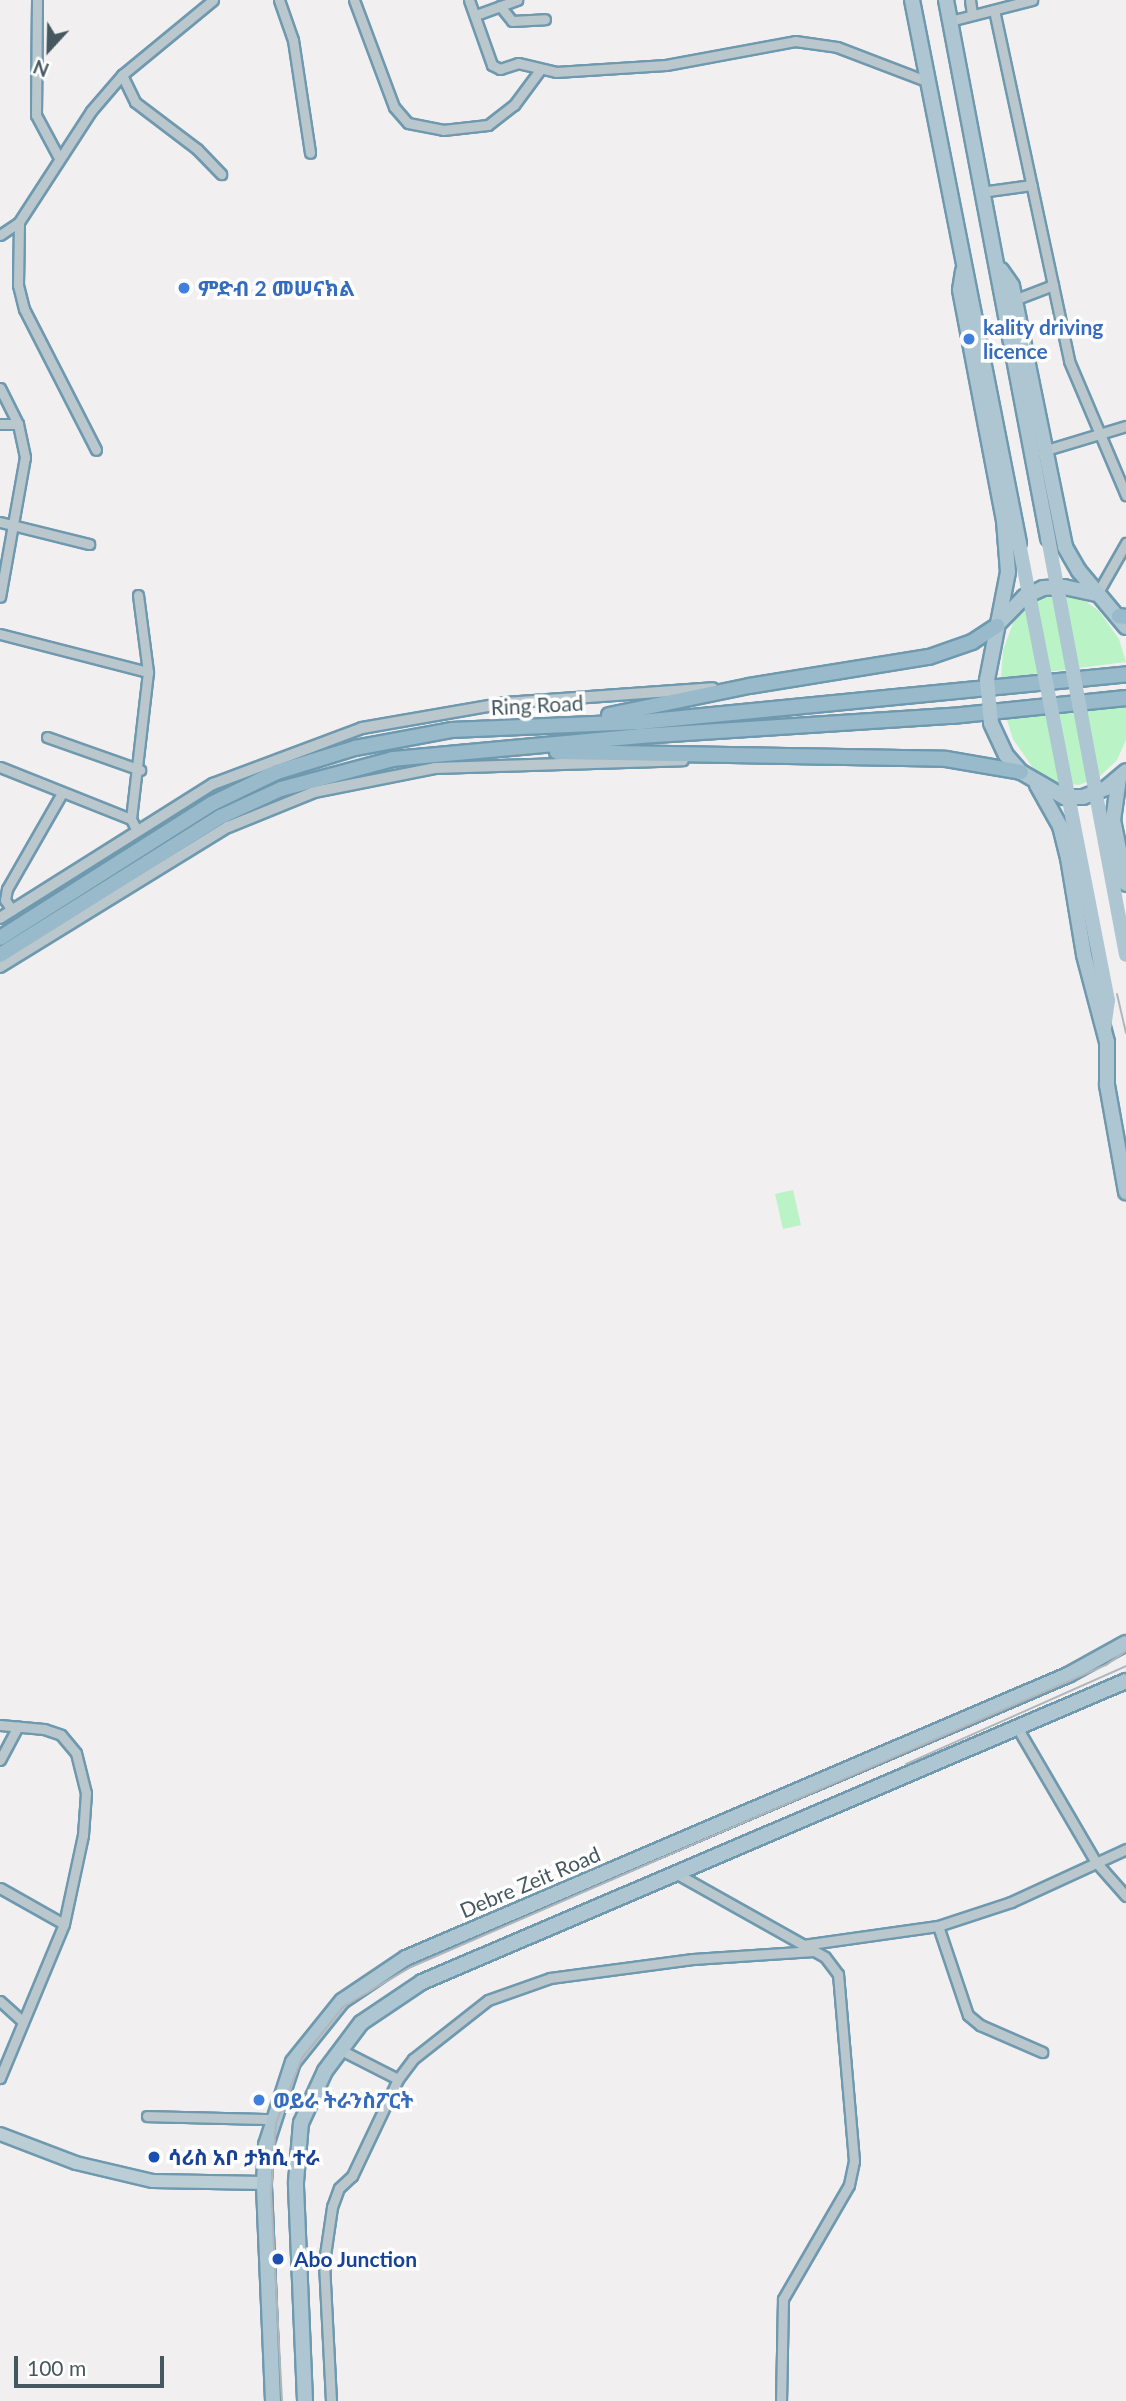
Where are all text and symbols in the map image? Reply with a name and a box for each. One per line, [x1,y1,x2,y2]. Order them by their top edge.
north arrow [14,14,84,84]
text: N [30,56,52,82]
place label: ምድብ 2 መሠናክል [198,275,354,301]
marker: ምድብ 2 መሠናክል [176,280,192,296]
place label: kality driving licence [983,314,1104,364]
marker: kality driving licence [961,331,977,347]
street label: Ring Road [490,690,584,720]
street label: Debre Zeit Road [456,1841,604,1923]
place label: ወይራ ትራንስፖርት [273,2087,413,2113]
marker: ወይራ ትራንስፖርት [251,2092,267,2108]
place label: ሳሪስ አቦ ታክሲ ተራ [168,2144,320,2170]
marker: ሳሪስ አቦ ታክሲ ተራ [146,2149,162,2165]
place label: Abo Junction [294,2246,418,2272]
marker: Abo Junction [268,2249,288,2269]
scale bar [18,2342,168,2386]
text: 100 m [27,2355,86,2380]

